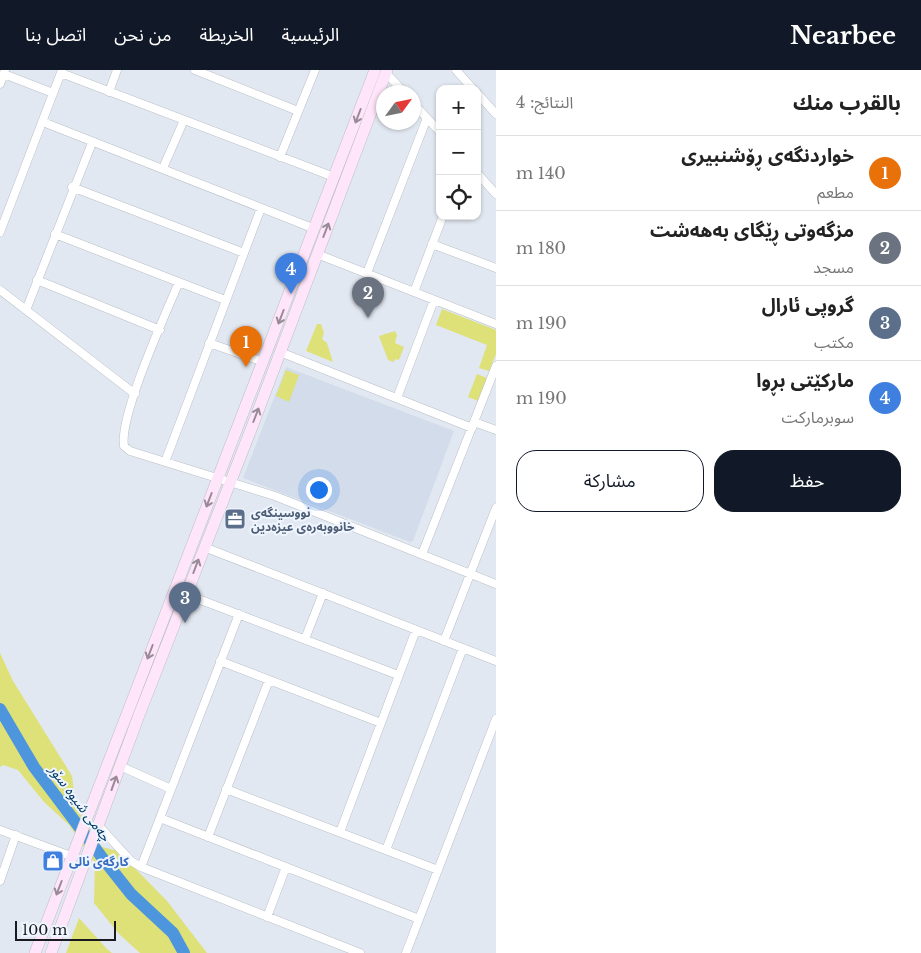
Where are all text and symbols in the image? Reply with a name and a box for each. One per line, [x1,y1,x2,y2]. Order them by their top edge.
text: Nearbee [790,21,896,50]
text: اتصل بنا [25,24,86,46]
text: من نحن [114,24,172,46]
text: الخريطة [200,24,253,46]
text: الرئيسية [281,24,339,46]
north arrow [376,85,421,130]
map controls [436,85,481,220]
button: + [436,85,481,130]
text: بالقرب منك [793,90,901,116]
text: النتائج: 4 [516,92,573,112]
one-way arrow [352,108,361,123]
button: − [436,130,481,175]
text: خواردنگەی ڕۆشنبیری [681,144,854,167]
text: 140 m [516,163,566,183]
text: 1 [882,163,889,183]
button: locate [436,175,481,220]
text: مطعم [817,182,854,202]
text: مزگەوتی ڕێگای بەھەشت [650,219,854,242]
one-way arrow [322,223,331,238]
text: 180 m [516,238,566,258]
text: 2 [880,238,890,258]
pin: 4 [275,253,307,294]
text: مسجد [813,257,854,277]
pin: 2 [352,277,384,318]
text: گروپی ئارال [762,294,854,317]
one-way arrow [276,308,285,324]
text: 190 m [516,313,567,333]
text: 3 [880,313,890,333]
pin: 1 [230,326,262,367]
text: مكتب [814,332,854,352]
text: مارکێتی بڕوا [756,369,854,392]
text: 190 m [516,388,567,408]
text: 4 [880,388,890,408]
one-way arrow [252,407,261,423]
text: سوبرماركت [782,407,854,427]
button: مشاركة [516,450,704,512]
button: حفظ [714,450,901,512]
your location [306,477,332,503]
one-way arrow [204,492,213,508]
place label: نووسینگەی خانووبەرەی عیزەدین [251,505,355,534]
office icon: نووسینگەی خانووبەرەی عیزەدین [223,507,247,531]
one-way arrow [192,559,201,574]
pin: 3 [169,582,201,623]
one-way arrow [145,644,155,659]
water label: چەمی شیوە سۆر [44,760,115,846]
one-way arrow [110,776,119,791]
shop icon: کارگەی نالی [41,849,65,873]
place label: کارگەی نالی [69,854,129,869]
one-way arrow [54,879,63,895]
scale bar [15,918,116,941]
text: 100 m [22,921,67,939]

